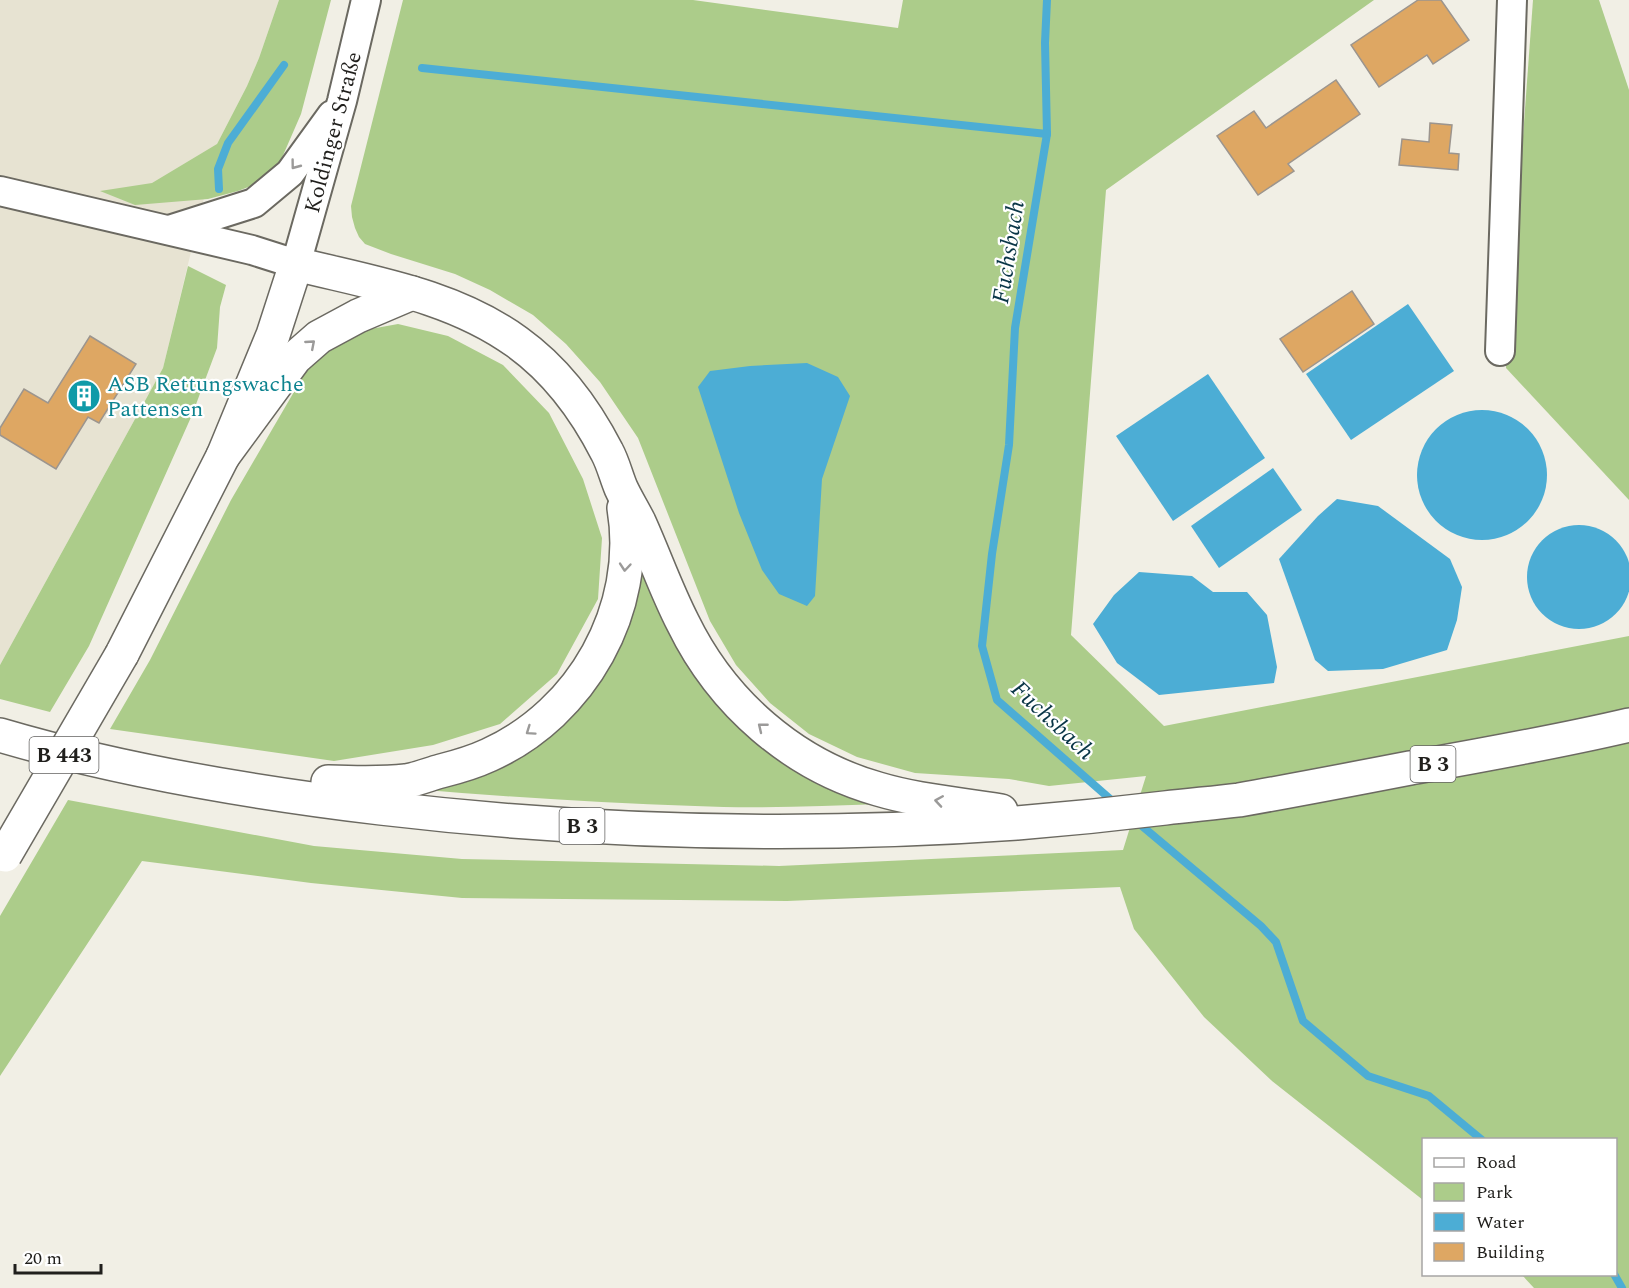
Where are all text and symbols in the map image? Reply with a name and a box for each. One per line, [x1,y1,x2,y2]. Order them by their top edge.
street label: Koldinger Straße [296,48,371,217]
one-way arrow [292,159,303,170]
water label: Fuchsbach [983,198,1035,306]
one-way arrow [304,340,315,351]
place label: ASB Rettungswache Pattensen [107,368,304,426]
building icon: ASB Rettungswache Pattensen [66,378,102,414]
one-way arrow [619,563,632,572]
water label: Fuchsbach [1002,672,1102,769]
one-way arrow [758,723,769,734]
one-way arrow [526,724,537,735]
road number: B 443 [29,737,98,773]
road number: B 3 [1410,746,1456,782]
one-way arrow [935,796,944,808]
road number: B 3 [560,808,604,844]
legend [1422,1138,1617,1276]
text: Road [1476,1149,1517,1176]
text: Park [1476,1179,1513,1206]
text: Water [1476,1209,1524,1236]
scale bar [15,1237,100,1275]
text: Building [1476,1239,1545,1266]
text: 20 m [24,1245,62,1272]

